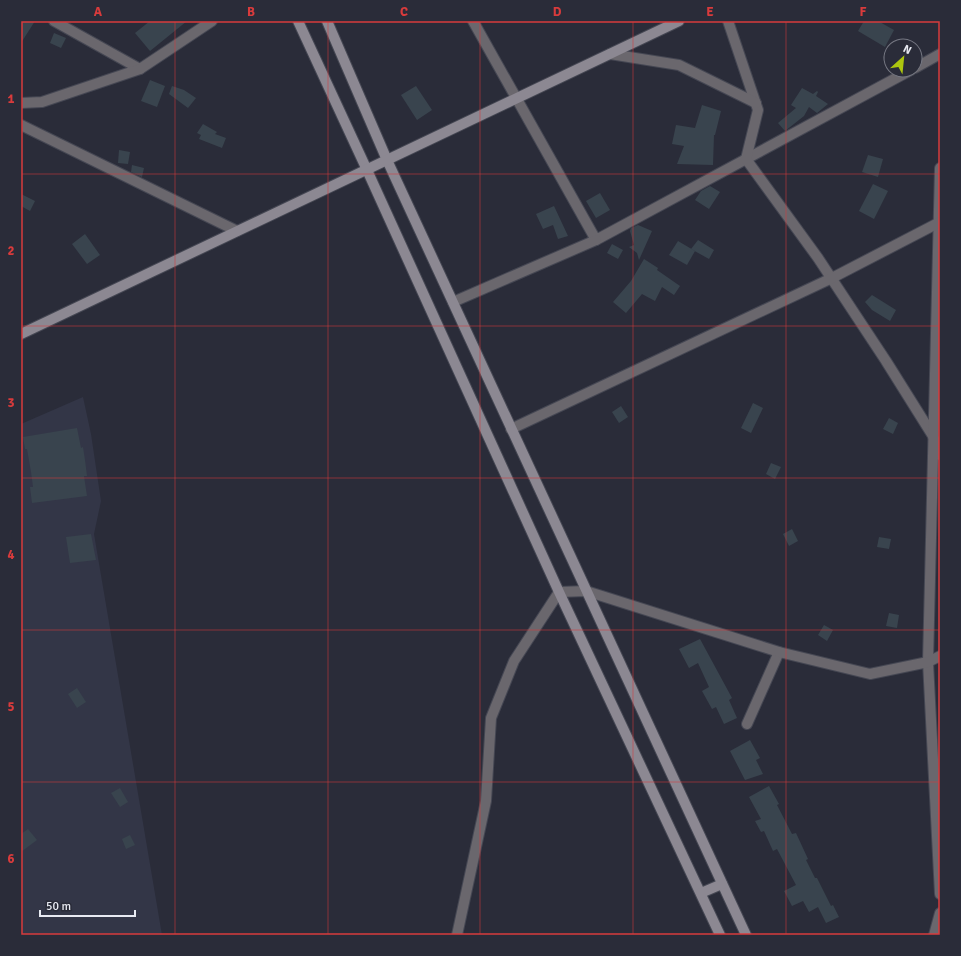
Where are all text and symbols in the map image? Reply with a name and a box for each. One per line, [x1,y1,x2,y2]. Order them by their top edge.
text: A [94,4,103,20]
text: B [247,4,255,20]
text: C [400,4,408,20]
text: D [553,4,562,20]
text: E [706,4,714,20]
text: F [860,4,867,20]
north arrow [883,38,923,78]
text: N [901,42,914,57]
text: 1 [7,91,15,107]
text: 2 [7,243,15,259]
text: 3 [7,395,15,411]
text: 4 [7,547,15,563]
text: 5 [7,699,15,715]
text: 6 [7,851,15,867]
scale bar [40,892,135,918]
text: 50 m [46,899,71,914]

